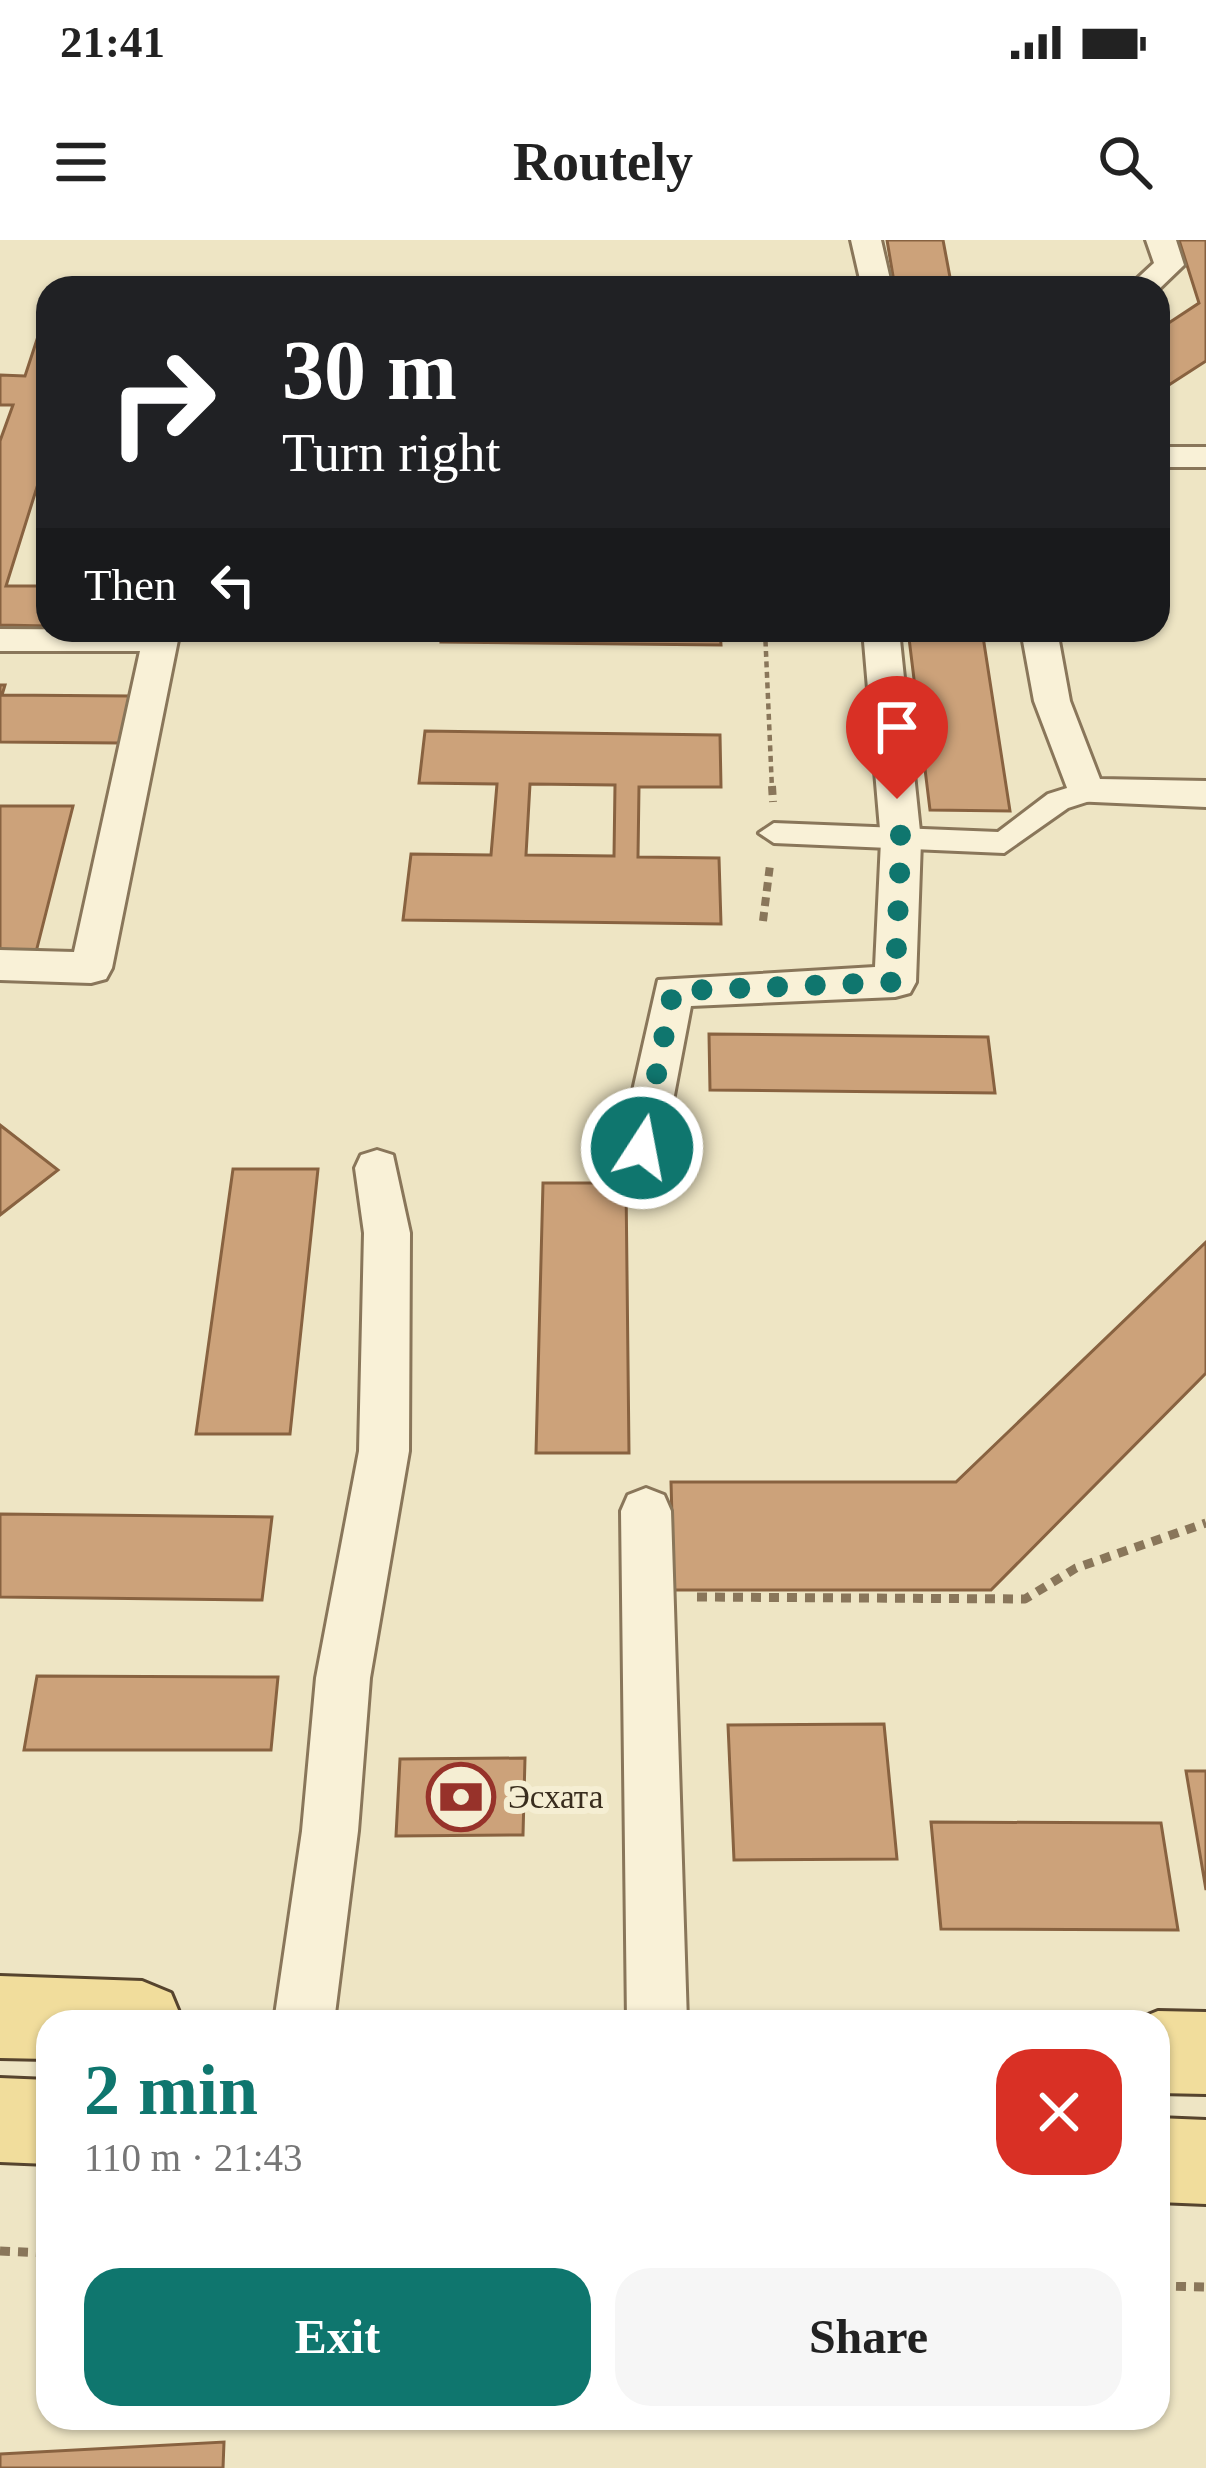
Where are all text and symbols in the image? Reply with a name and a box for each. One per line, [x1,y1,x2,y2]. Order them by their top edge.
text: 21:41 [60,17,165,67]
icon: menu [48,129,114,195]
icon: search [1092,129,1158,195]
text: Routely [513,132,693,192]
icon: right [84,324,240,480]
text: 30 m [282,324,457,417]
text: Turn right [282,423,501,483]
icon: left [200,552,266,618]
text: Then [84,560,176,610]
pin [846,676,948,799]
icon: arrive [864,694,930,760]
position arrow [579,1085,705,1211]
bank icon: Эсхата [426,1762,496,1832]
place label: Эсхата [508,1779,604,1815]
button: close [996,2049,1122,2175]
text: 2 min [84,2050,258,2130]
text: 110 m · 21:43 [84,2136,302,2179]
button: Exit [84,2268,591,2406]
button: Share [615,2268,1122,2406]

